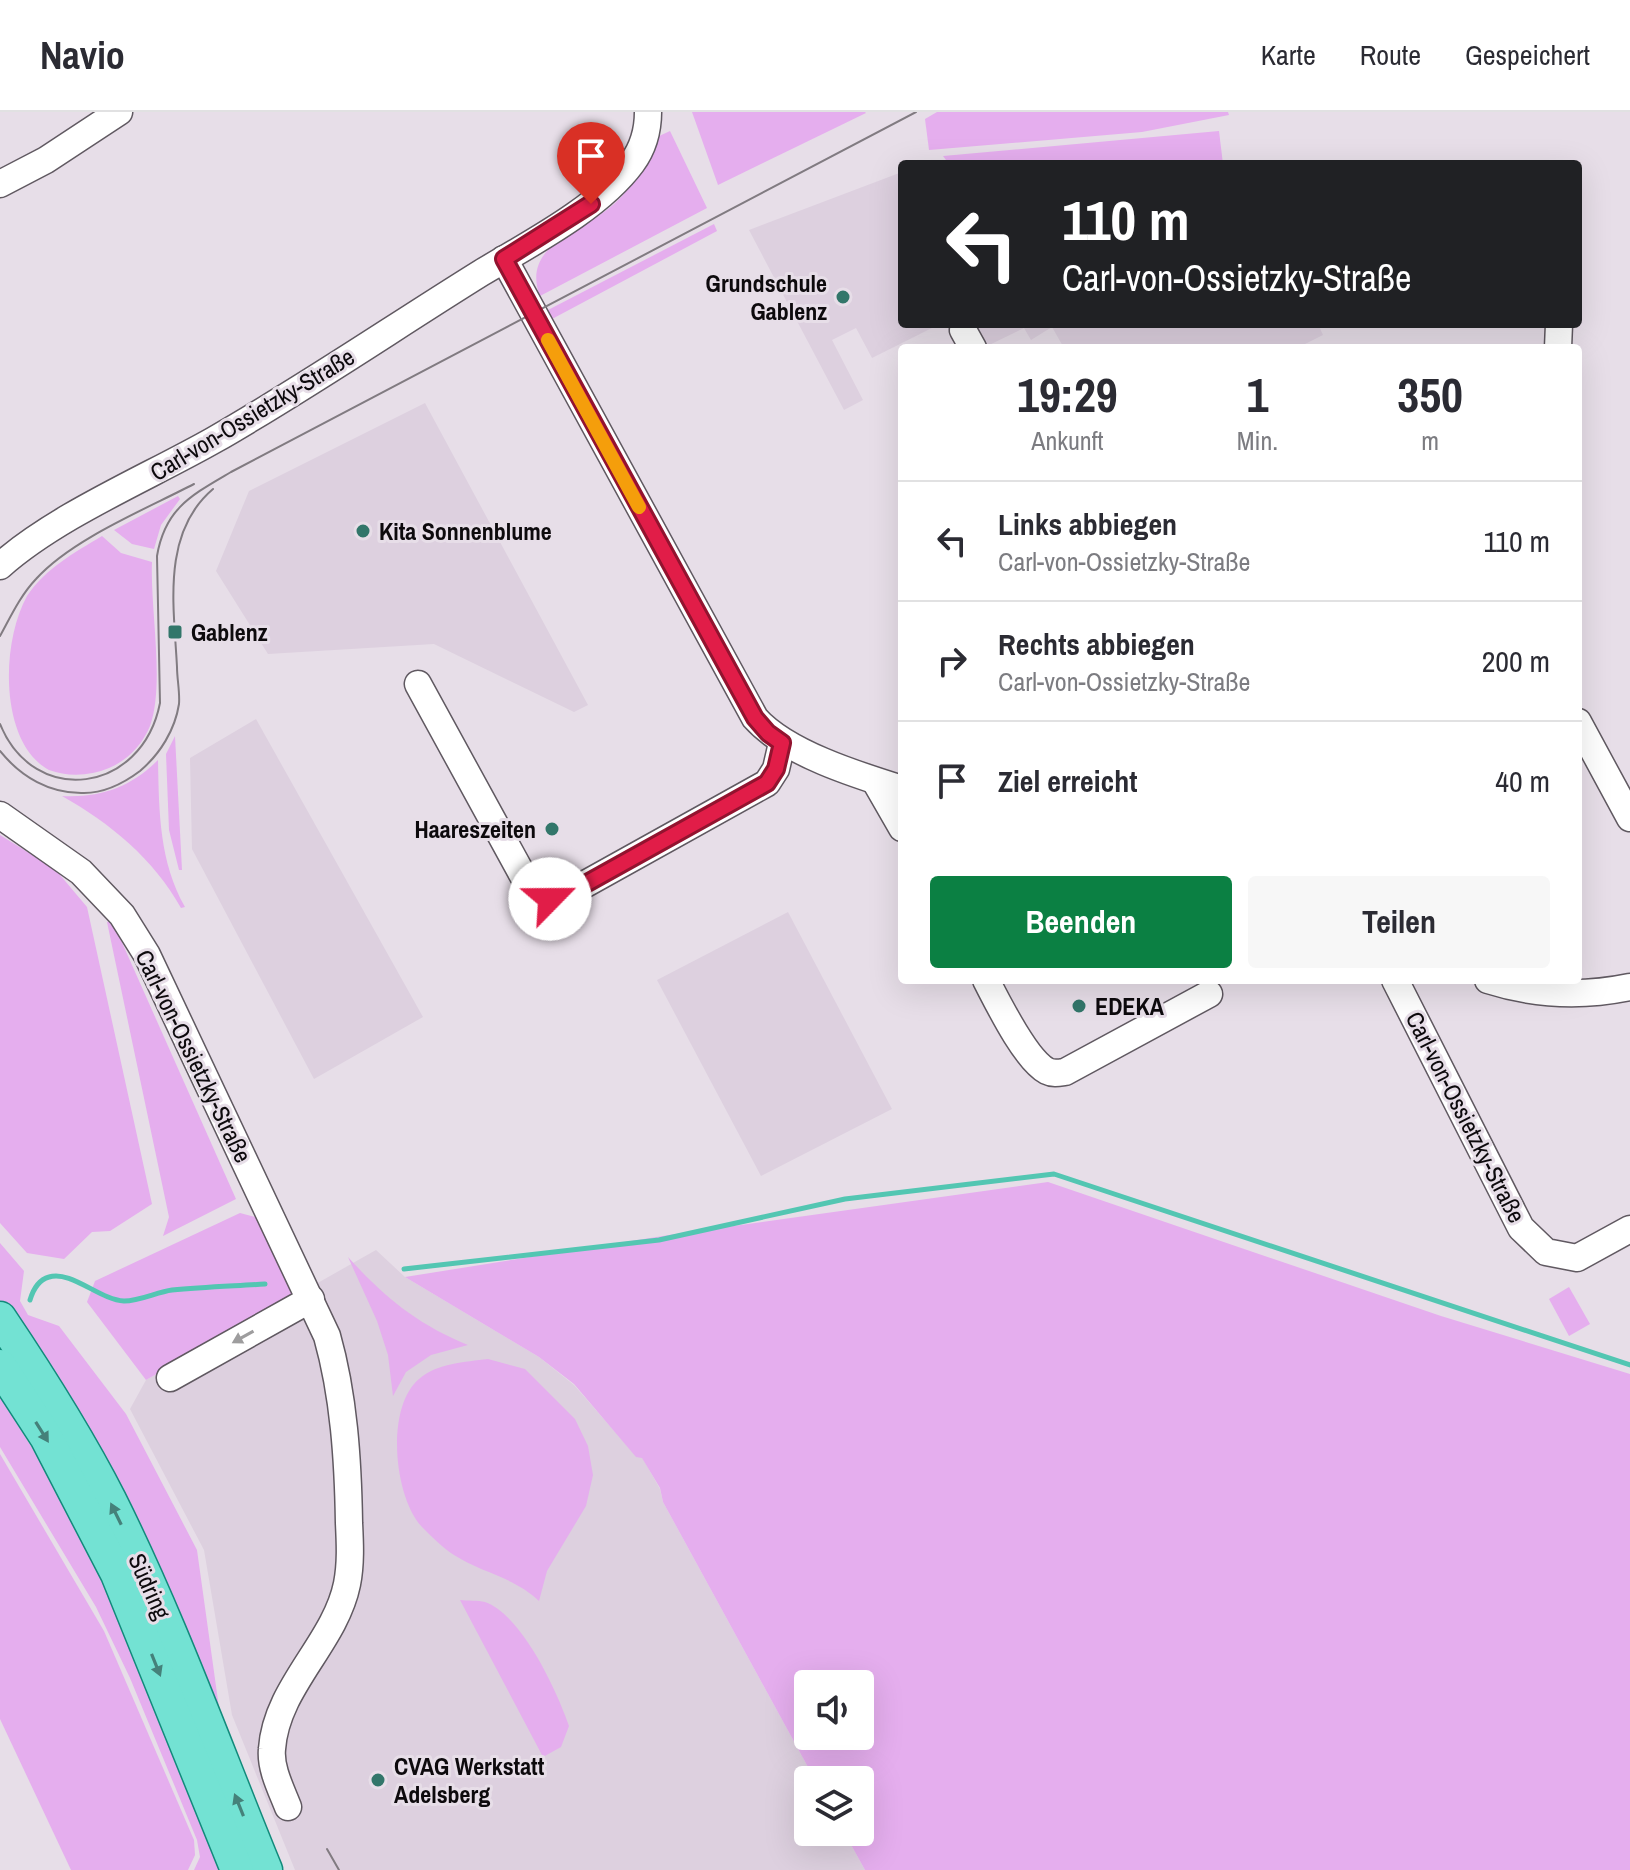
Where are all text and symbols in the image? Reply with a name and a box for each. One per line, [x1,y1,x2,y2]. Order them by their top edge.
text: Navio [40,30,125,81]
text: Karte [1261,36,1316,74]
text: Route [1360,36,1421,74]
text: Gespeichert [1465,36,1590,74]
pin [557,122,625,204]
icon: arrive [569,134,613,178]
text: 110 m [1062,182,1190,257]
icon: left [930,192,1034,296]
text: Carl-von-Ossietzky-Straße [1062,254,1411,302]
place label: Grundschule Gablenz [706,267,827,327]
marker: Grundschule Gablenz [834,288,852,306]
street label: Carl-von-Ossietzky-Straße [144,340,360,488]
text: 19:29 [1017,362,1118,427]
text: 1 [1247,362,1268,427]
text: 350 [1397,362,1463,427]
text: Ankunft [1031,423,1104,458]
text: Min. [1237,423,1278,458]
text: m [1421,423,1439,458]
text: Links abbiegen [998,504,1177,544]
place label: Kita Sonnenblume [379,515,552,547]
icon: left [930,519,974,563]
text: 110 m [1483,521,1550,561]
marker: Kita Sonnenblume [354,522,372,540]
text: Carl-von-Ossietzky-Straße [998,544,1250,579]
place label: Gablenz [191,616,268,648]
marker: Gablenz [166,623,184,641]
text: Rechts abbiegen [998,624,1195,664]
icon: right [930,639,974,683]
text: 200 m [1482,641,1550,681]
text: Carl-von-Ossietzky-Straße [998,664,1250,699]
icon: arrive [930,759,974,803]
text: Ziel erreicht [998,761,1137,801]
text: 40 m [1495,761,1550,801]
place label: Haareszeiten [415,813,536,845]
marker: Haareszeiten [543,820,561,838]
position arrow [508,857,592,941]
button: Beenden [930,876,1232,968]
button: Teilen [1248,876,1550,968]
street label: Carl-von-Ossietzky-Straße [129,944,259,1168]
place label: EDEKA [1095,990,1165,1022]
marker: EDEKA [1070,997,1088,1015]
street label: Carl-von-Ossietzky-Straße [1399,1006,1533,1228]
one-way arrow [232,1330,254,1344]
one-way arrow [35,1421,49,1443]
one-way arrow [109,1502,123,1525]
street label: Südring [121,1548,179,1624]
one-way arrow [150,1653,163,1677]
map controls [794,1670,874,1846]
button: sound [794,1670,874,1750]
place label: CVAG Werkstatt Adelsberg [394,1750,545,1810]
button: layers [794,1766,874,1846]
marker: CVAG Werkstatt Adelsberg [369,1771,387,1789]
one-way arrow [232,1793,245,1817]

